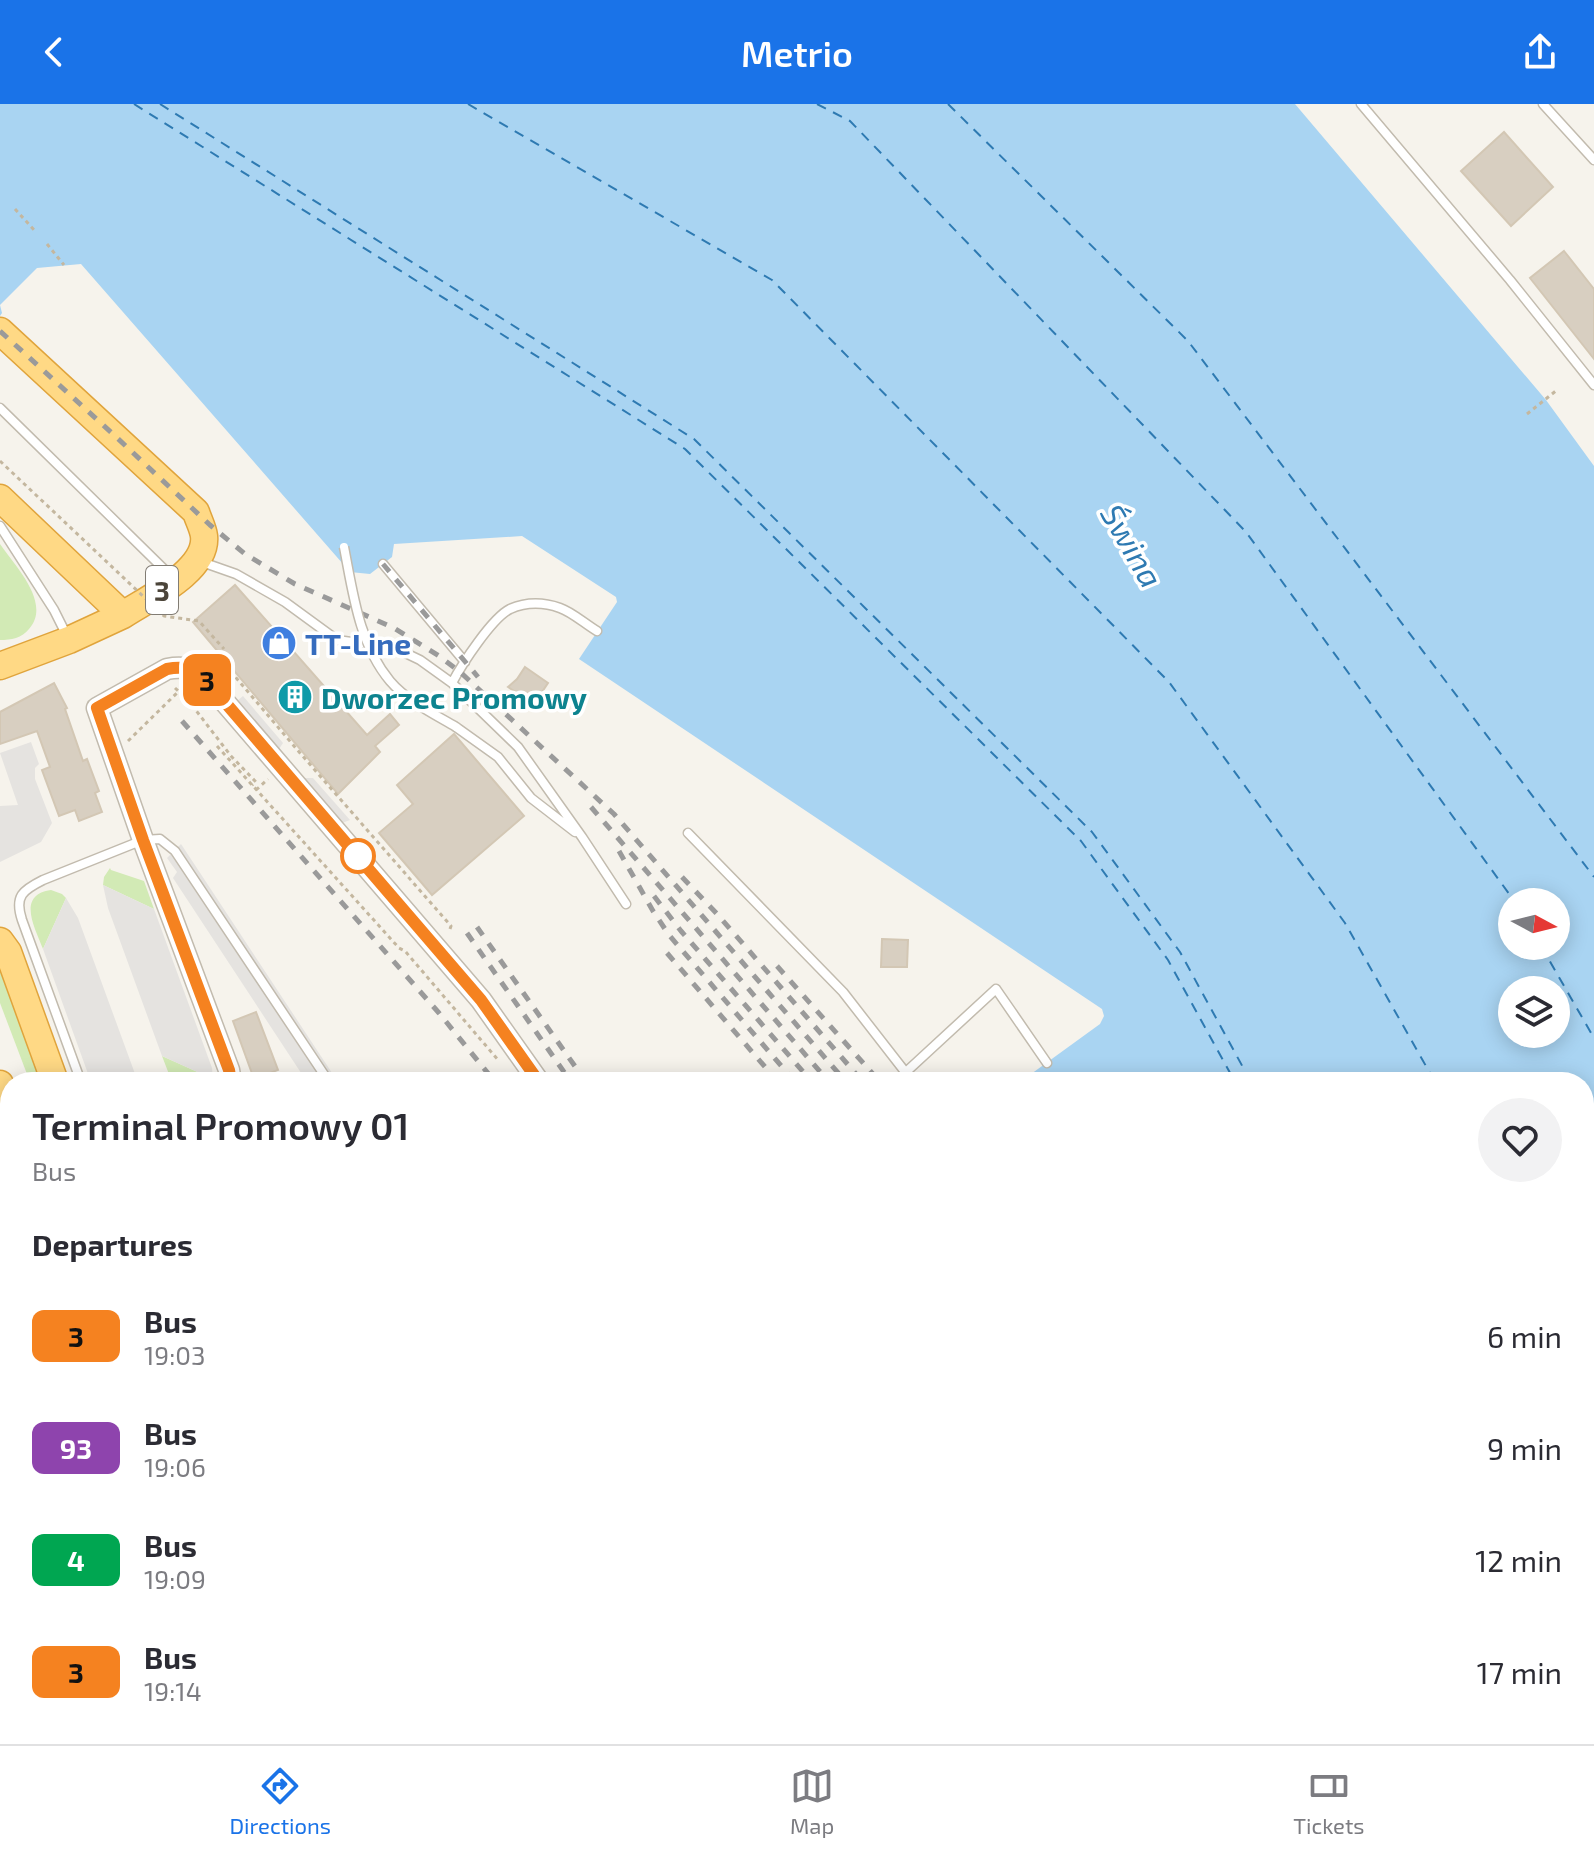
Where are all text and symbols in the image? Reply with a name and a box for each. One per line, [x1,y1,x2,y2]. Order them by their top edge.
icon: back [32,30,76,74]
icon: share [1518,30,1562,74]
text: Metrio [741,31,853,74]
water label: Świna [1094,497,1172,593]
road number: 3 [146,566,178,614]
shop icon: TT-Line [260,624,298,662]
place label: TT-Line [305,625,411,661]
line badge: 3 [181,654,233,706]
text: 3 [199,663,215,697]
building icon: Dworzec Promowy [276,678,314,716]
place label: Dworzec Promowy [321,679,587,716]
unlabelled marker [341,839,375,873]
north arrow [1498,888,1570,960]
map controls [1498,888,1570,1048]
button: layers [1498,976,1570,1048]
button: heart [1478,1098,1562,1182]
text: Terminal Promowy 01 [32,1102,409,1148]
text: Bus [32,1155,76,1186]
text: Departures [32,1226,193,1262]
text: Bus [144,1303,197,1339]
text: 6 min [1487,1318,1562,1354]
text: 3 [68,1319,84,1353]
text: 19:03 [144,1339,206,1370]
text: Bus [144,1415,197,1451]
text: 9 min [1487,1430,1562,1466]
text: 93 [60,1431,92,1465]
text: 19:06 [144,1451,206,1482]
text: Bus [144,1527,197,1563]
text: 12 min [1475,1542,1562,1578]
text: 4 [67,1543,85,1577]
text: 19:09 [144,1563,206,1594]
text: Bus [144,1639,197,1675]
text: 17 min [1477,1654,1562,1690]
text: 3 [68,1655,84,1689]
text: 19:14 [144,1675,202,1706]
tab: Directions [230,1764,331,1838]
tab: Map [790,1764,834,1838]
tab: Tickets [1293,1764,1364,1838]

